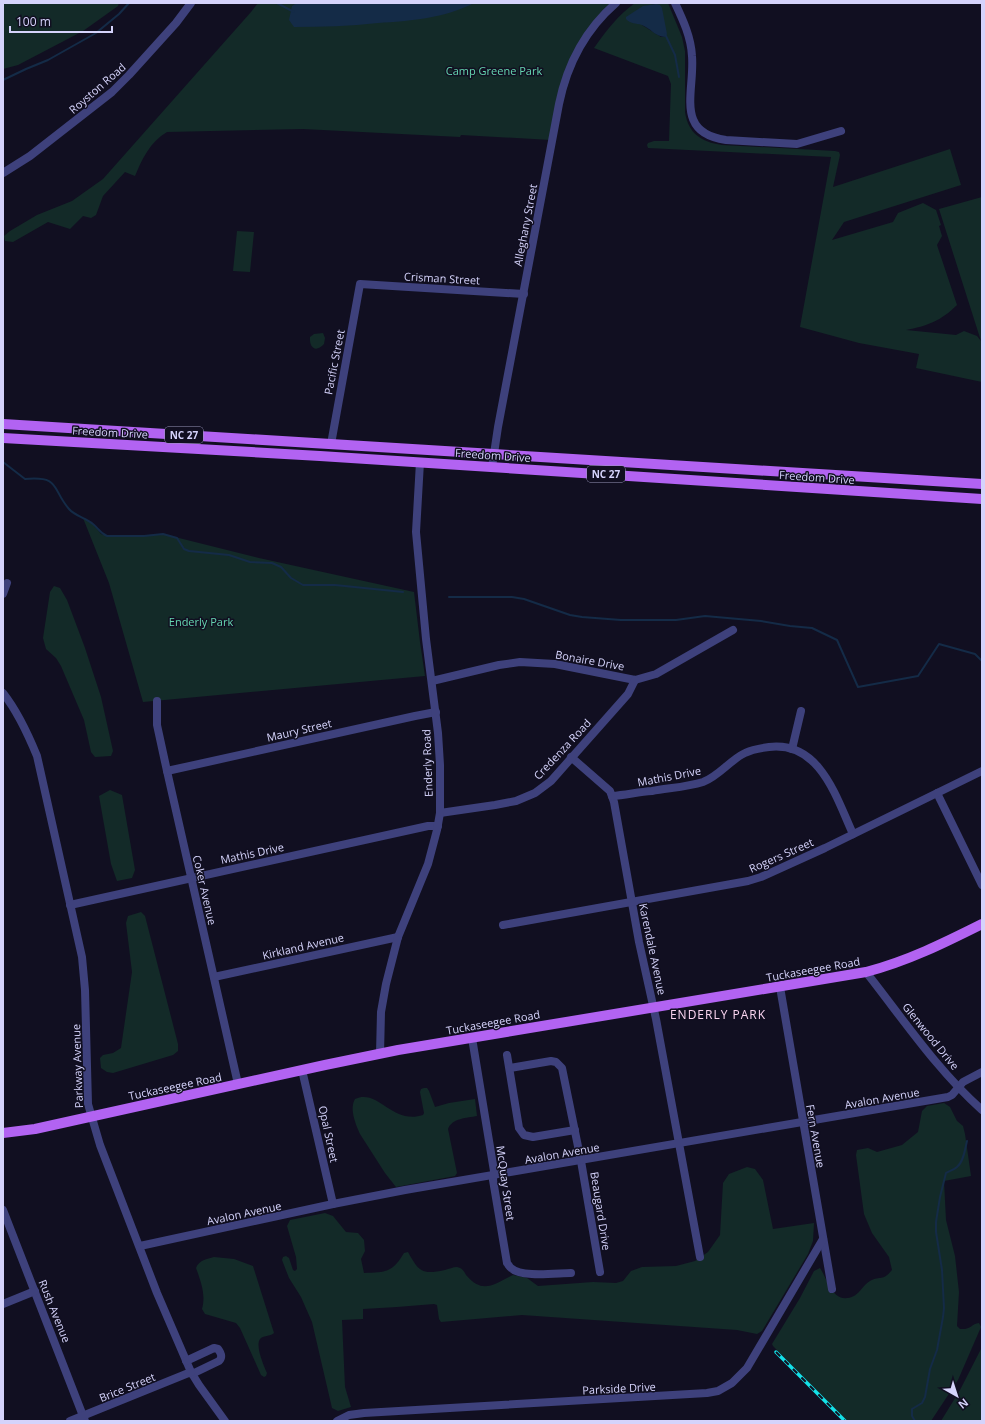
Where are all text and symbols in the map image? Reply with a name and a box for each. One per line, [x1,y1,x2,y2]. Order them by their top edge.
scale bar [10,8,112,34]
text: 100 m [16,13,51,30]
street label: Royston Road [65,59,129,117]
park label: Camp Greene Park [446,63,542,78]
street label: Alleghany Street [510,183,540,267]
street label: Crisman Street [404,269,480,287]
street label: Pacific Street [320,328,348,396]
street label: Freedom Drive [72,423,148,441]
road number: NC 27 [165,427,203,443]
street label: Freedom Drive [455,445,531,465]
road number: NC 27 [587,466,625,482]
street label: Freedom Drive [779,467,855,487]
park label: Enderly Park [169,614,233,629]
street label: Bonaire Drive [554,647,626,673]
street label: Maury Street [265,715,333,745]
street label: Credenza Road [530,715,594,783]
street label: Enderly Road [418,729,436,797]
street label: Mathis Drive [636,762,702,790]
street label: Rogers Street [746,834,816,876]
street label: Mathis Drive [219,839,285,867]
street label: Coker Avenue [190,854,220,926]
street label: Karendale Avenue [636,902,670,996]
street label: Kirkland Avenue [261,929,345,963]
street label: Tuckaseegee Road [765,953,861,985]
street label: Glenwood Drive [899,999,963,1073]
street label: Tuckaseegee Road [445,1006,541,1038]
district label: ENDERLY PARK [670,1006,766,1023]
street label: Parkway Avenue [68,1024,86,1108]
street label: Tuckaseegee Road [127,1069,223,1103]
street label: Avalon Avenue [843,1084,921,1112]
street label: Fern Avenue [803,1103,829,1169]
street label: Opal Street [316,1104,342,1164]
street label: Avalon Avenue [523,1139,601,1167]
street label: McQuay Street [493,1144,519,1222]
street label: Beaugard Drive [587,1171,615,1251]
street label: Avalon Avenue [205,1198,283,1228]
street label: Rush Avenue [36,1277,74,1345]
street label: Brice Street [97,1369,157,1405]
north arrow [937,1376,977,1416]
street label: Parkside Drive [582,1379,656,1397]
text: N [955,1396,972,1413]

